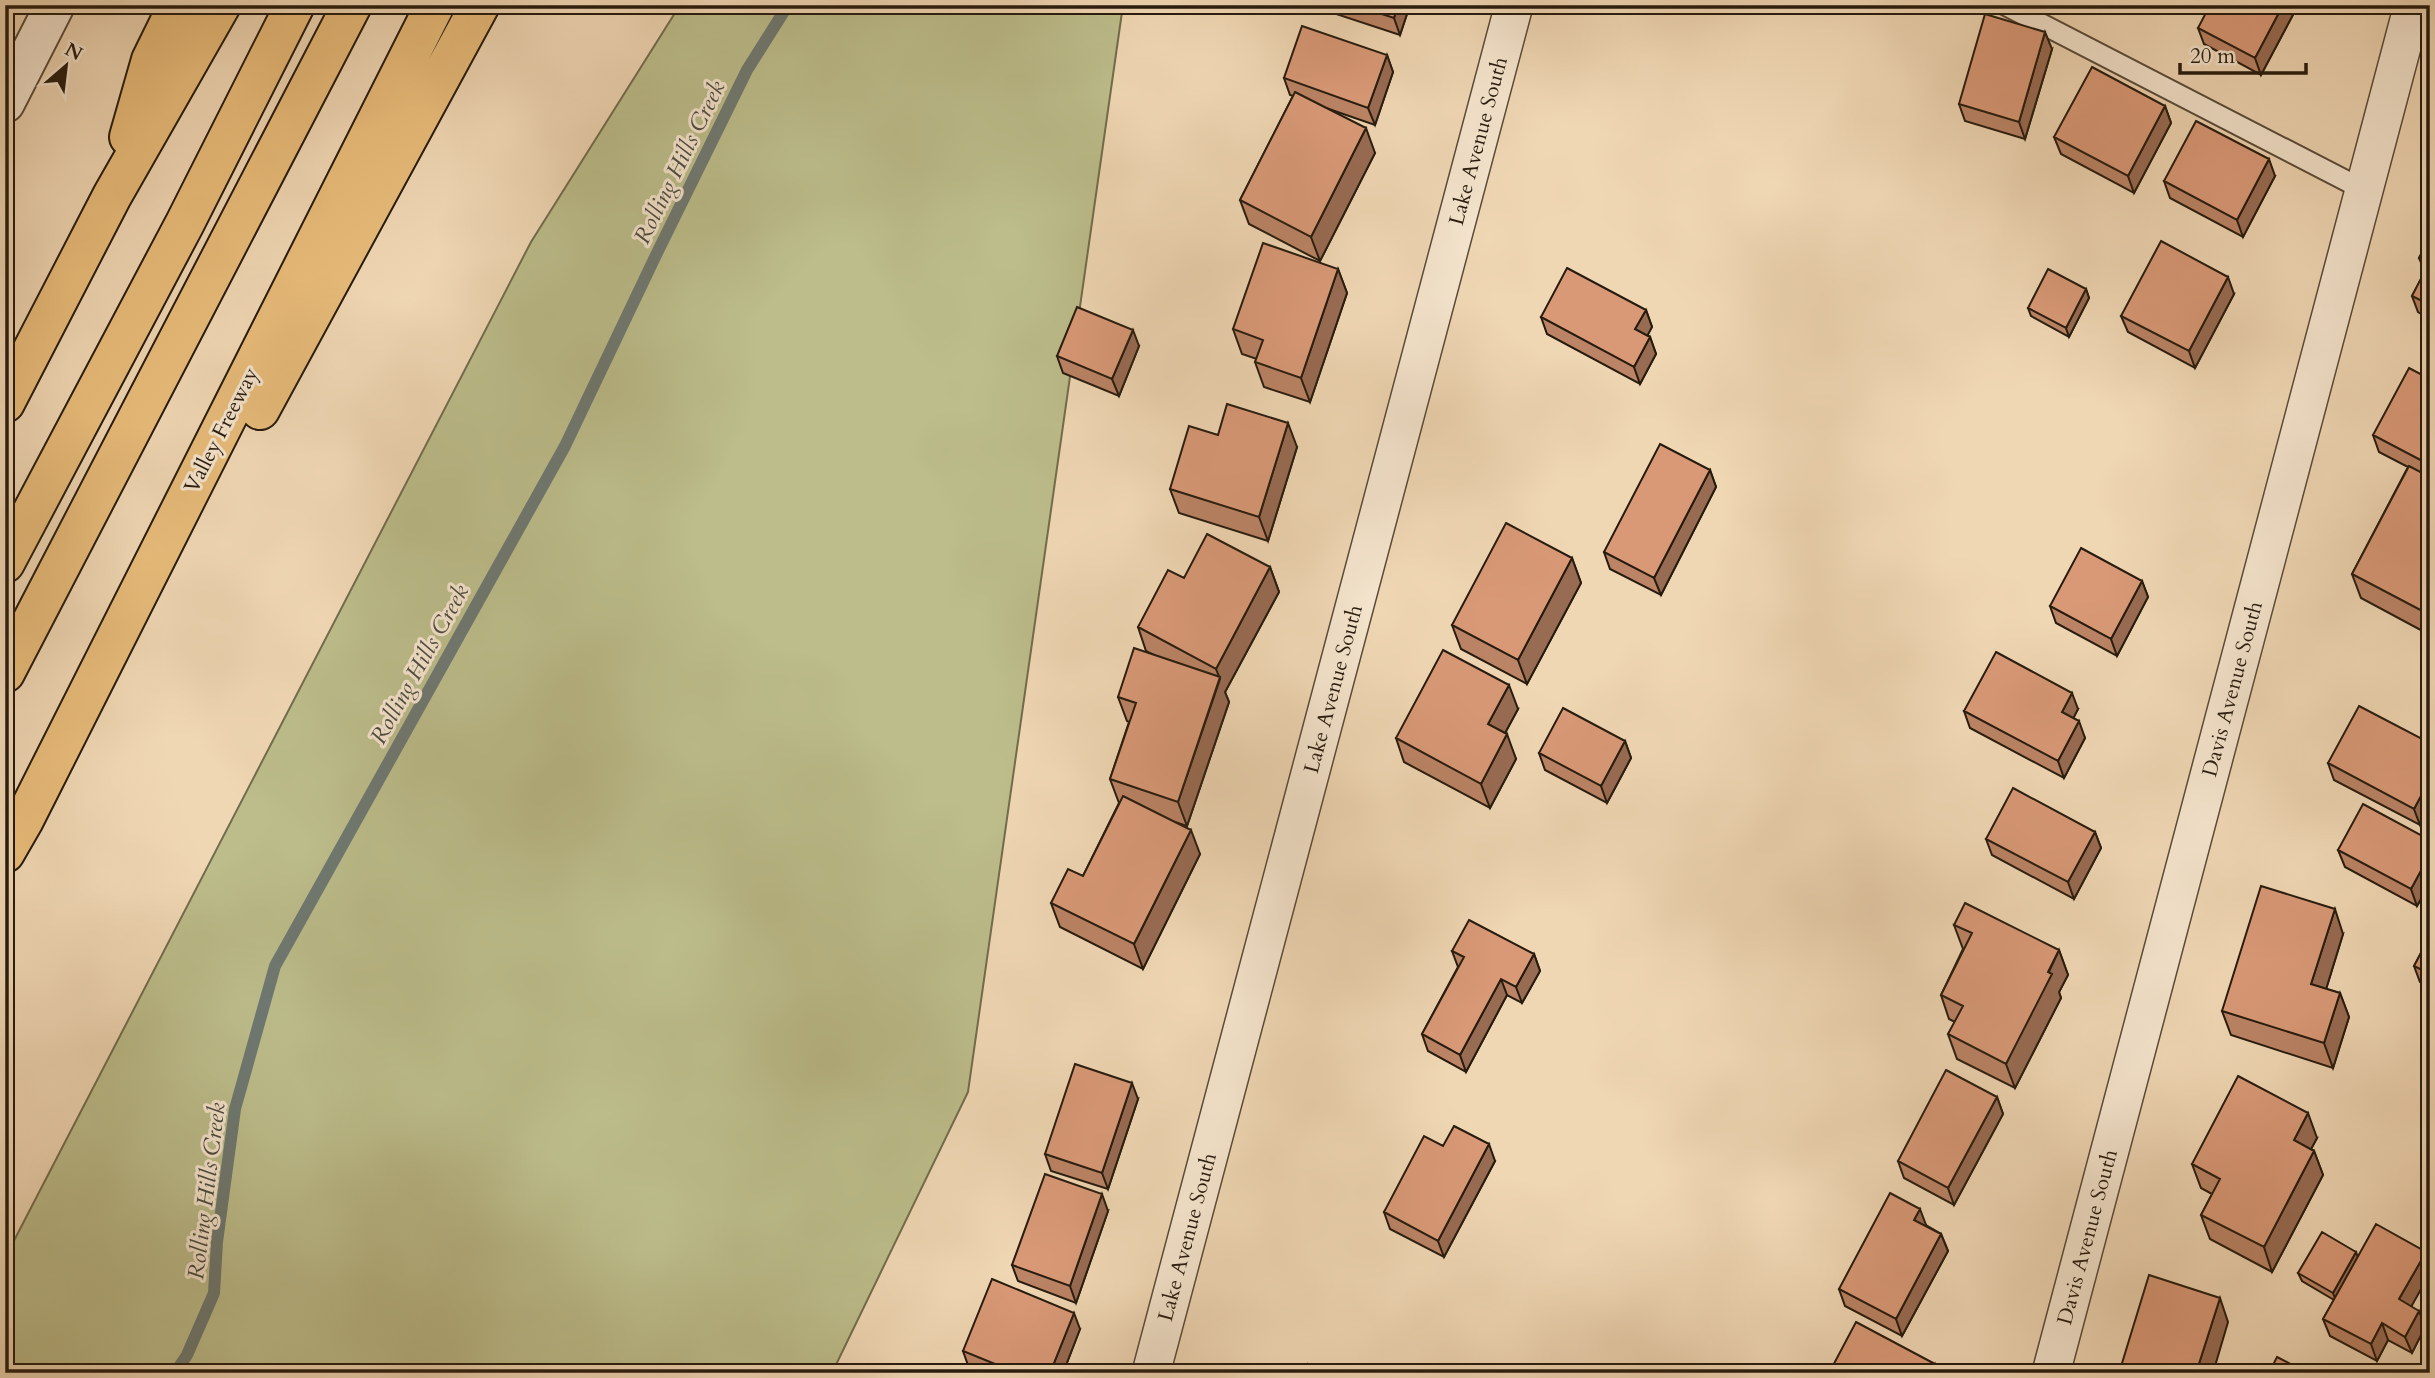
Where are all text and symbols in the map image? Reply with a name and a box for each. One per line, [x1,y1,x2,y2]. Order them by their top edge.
north arrow [32,32,102,102]
scale bar [2180,32,2306,76]
text: N [60,37,87,67]
text: 20 m [2190,42,2235,71]
street label: Lake Avenue South [1442,53,1515,229]
water label: Rolling Hills Creek [627,75,733,249]
street label: Valley Freeway [177,363,266,498]
water label: Rolling Hills Creek [363,578,476,750]
street label: Davis Avenue South [2195,598,2270,780]
street label: Lake Avenue South [1297,601,1370,777]
water label: Rolling Hills Creek [180,1100,233,1281]
street label: Davis Avenue South [2050,1146,2125,1328]
street label: Lake Avenue South [1151,1149,1224,1325]

